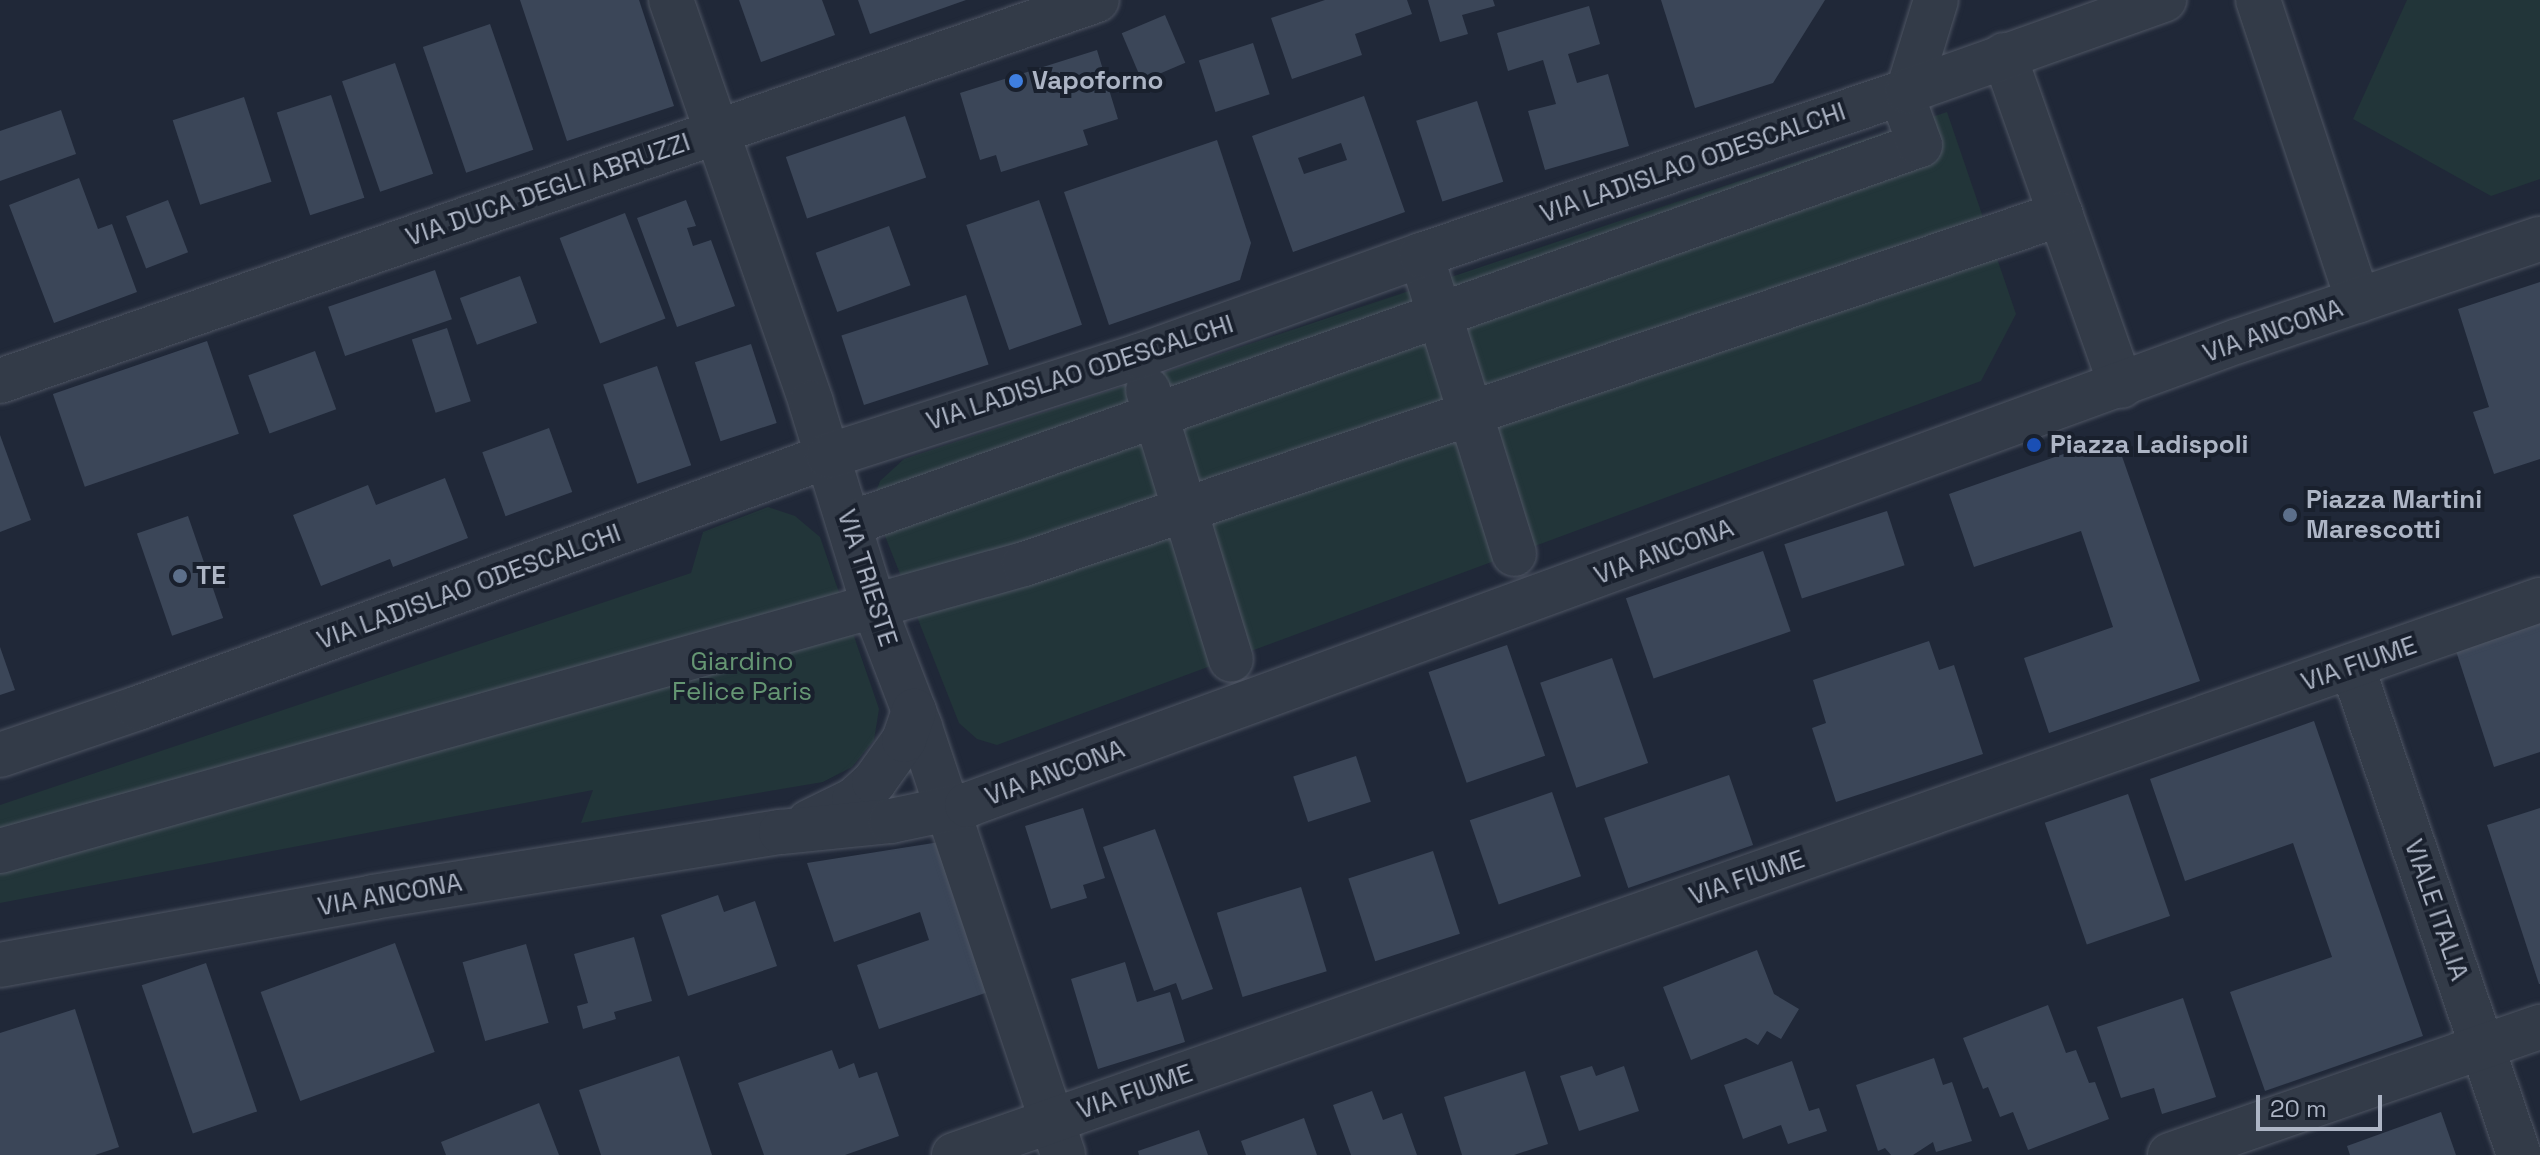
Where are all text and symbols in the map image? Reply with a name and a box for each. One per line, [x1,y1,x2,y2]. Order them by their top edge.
place label: Vapoforno [1032,65,1163,97]
marker: Vapoforno [1007,72,1025,90]
street label: VIA LADISLAO ODESCALCHI [1536,96,1850,230]
street label: VIA DUCA DEGLI ABRUZZI [401,126,695,254]
street label: VIA ANCONA [2198,292,2348,370]
street label: VIA LADISLAO ODESCALCHI [922,309,1238,437]
place label: Piazza Ladispoli [2050,429,2249,461]
marker: Piazza Ladispoli [2025,436,2043,454]
place label: Piazza Martini Marescotti [2306,484,2482,546]
street label: VIA TRIESTE [830,505,904,651]
marker: Piazza Martini Marescotti [2281,506,2299,524]
street label: VIA ANCONA [1590,512,1738,592]
street label: VIA LADISLAO ODESCALCHI [313,517,625,657]
place label: TE [196,560,226,592]
marker: TE [171,567,189,585]
street label: VIA FIUME [2297,630,2421,698]
park label: Giardino Felice Paris [672,646,812,708]
street label: VIA ANCONA [981,733,1129,813]
street label: VIALE ITALIA [2397,835,2475,985]
street label: VIA FIUME [1685,844,1809,912]
street label: VIA ANCONA [315,867,465,923]
street label: VIA FIUME [1073,1058,1197,1126]
scale bar [2260,1079,2386,1129]
text: 20 m [2270,1093,2327,1124]

